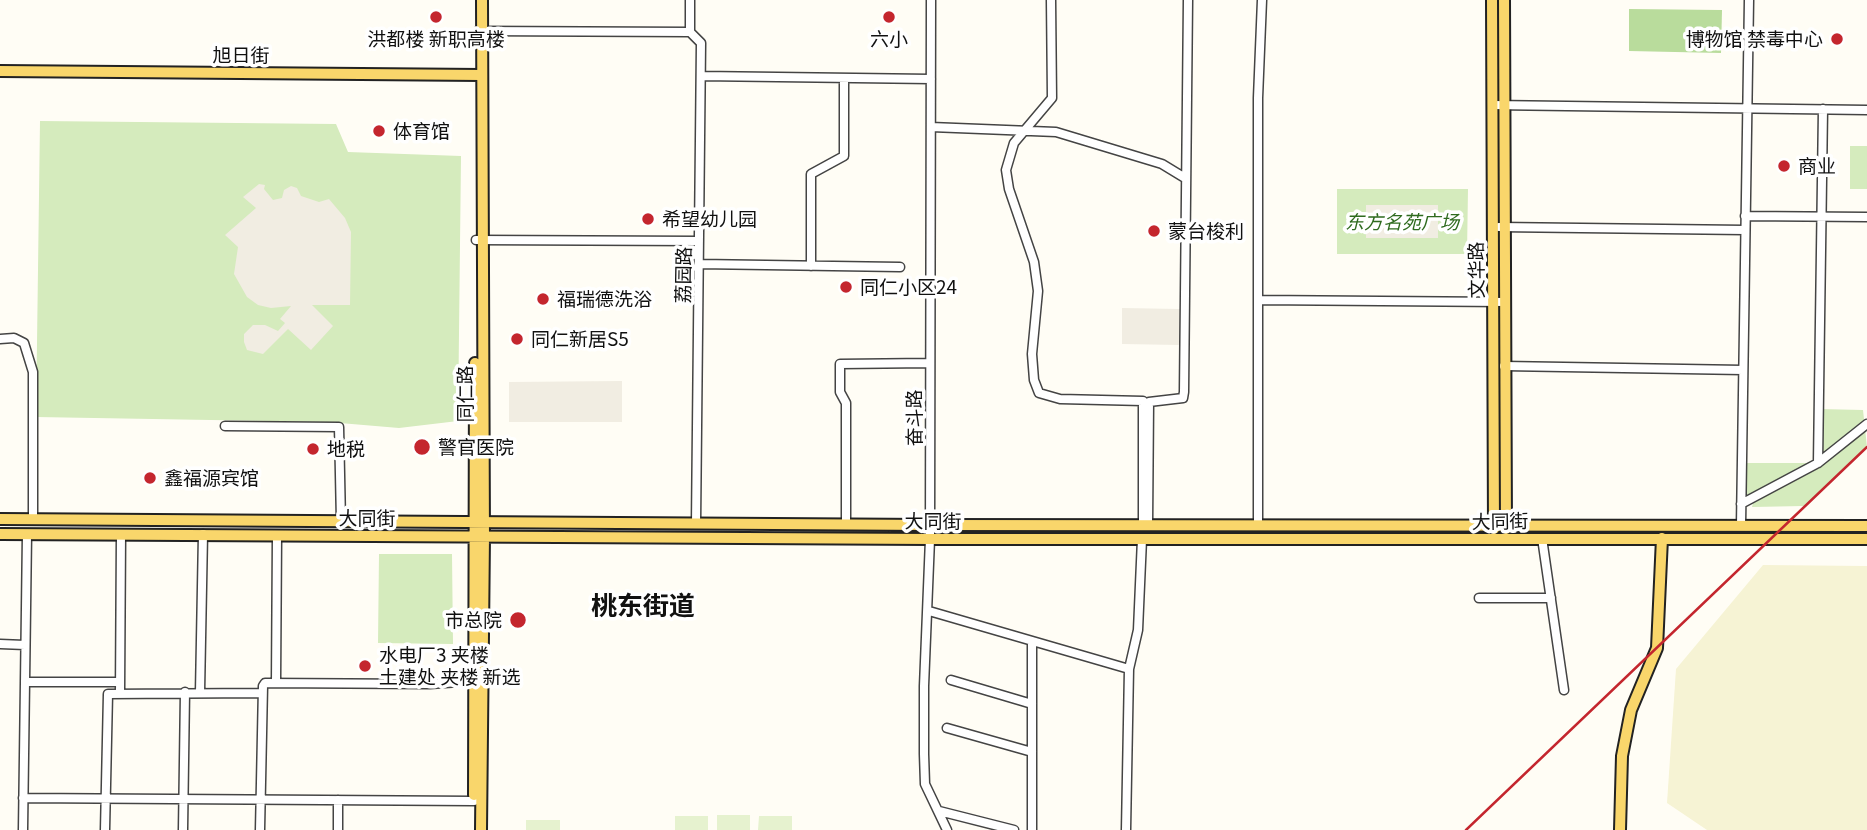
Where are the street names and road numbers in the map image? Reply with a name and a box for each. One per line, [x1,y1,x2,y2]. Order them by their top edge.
street label: 旭日街 [213,44,269,66]
street label: 文华路 [1464,241,1488,299]
street label: 荔园路 [671,246,695,304]
street label: 同仁路 [454,366,476,422]
street label: 奋斗路 [903,390,925,446]
street label: 大同街 [339,507,395,529]
street label: 大同街 [1471,509,1529,533]
street label: 大同街 [905,510,961,532]

